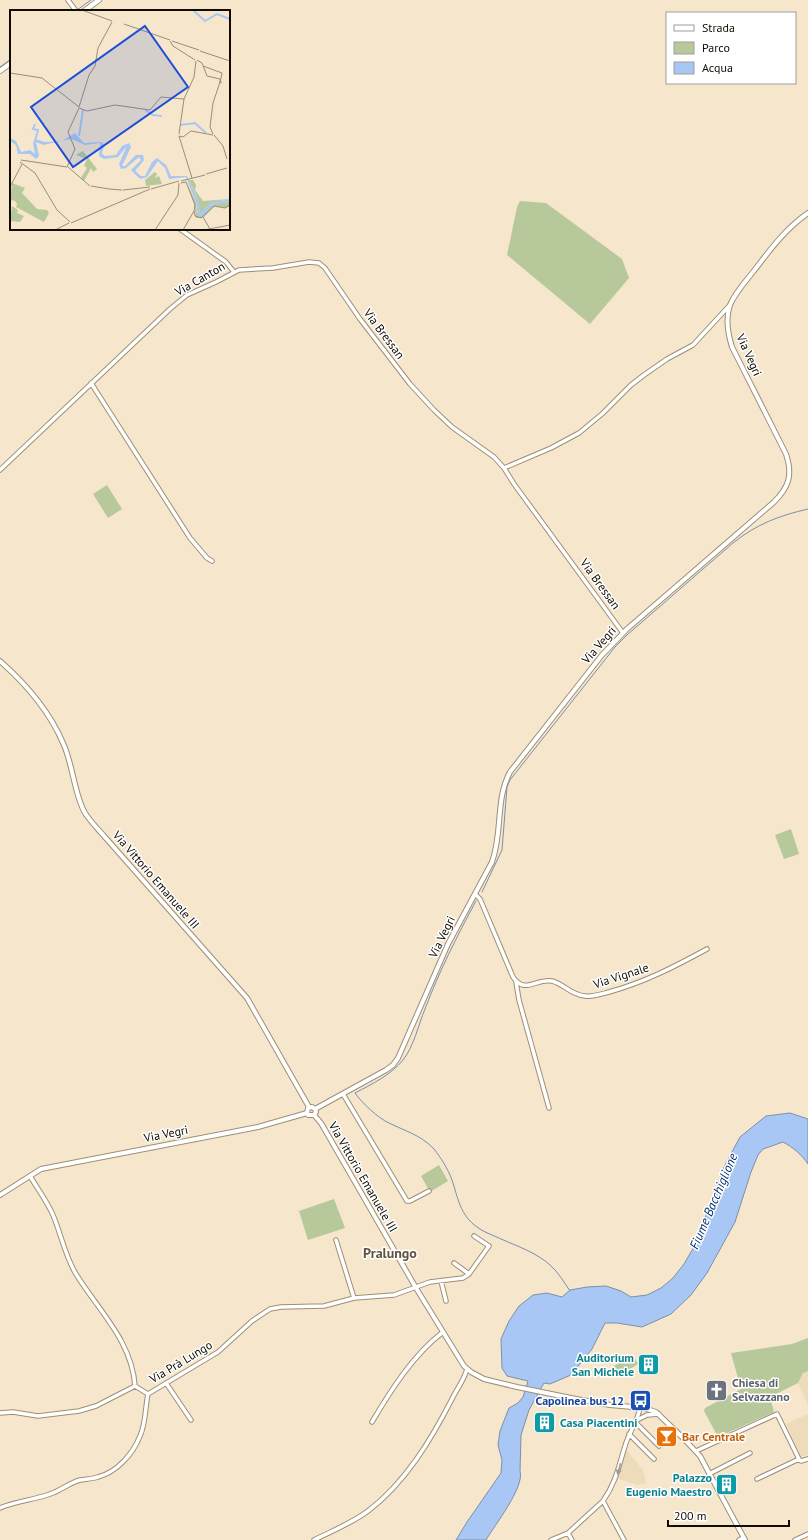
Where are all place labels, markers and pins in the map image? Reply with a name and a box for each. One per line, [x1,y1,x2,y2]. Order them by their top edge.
place label: Auditorium San Michele [572,1350,634,1379]
building icon: Auditorium San Michele [636,1352,662,1378]
place label: Chiesa di Selvazzano [732,1375,790,1404]
church icon: Chiesa di Selvazzano [703,1377,729,1403]
bus stop icon: Capolinea bus 12 [627,1388,653,1414]
place label: Capolinea bus 12 [536,1393,624,1408]
building icon: Casa Piacentini [531,1410,557,1436]
place label: Casa Piacentini [560,1415,637,1430]
bar icon: Bar Centrale [653,1424,679,1450]
place label: Bar Centrale [682,1429,745,1444]
place label: Palazzo Eugenio Maestro [626,1470,713,1499]
building icon: Palazzo Eugenio Maestro [714,1472,740,1498]

